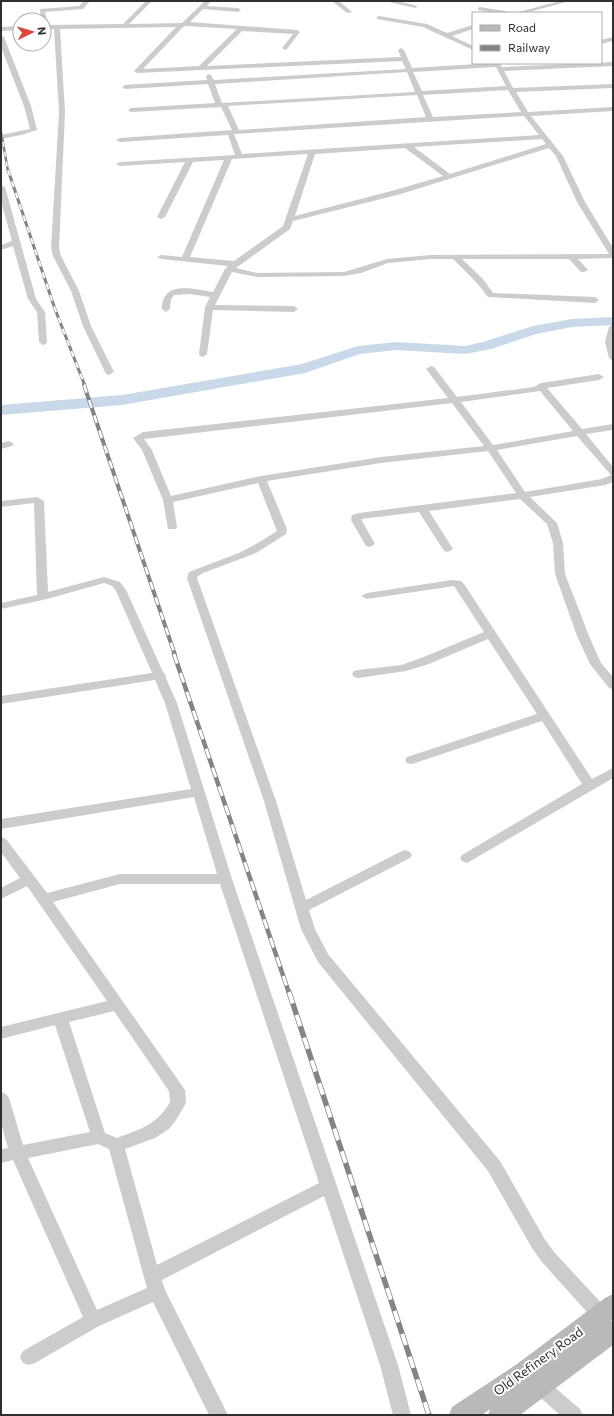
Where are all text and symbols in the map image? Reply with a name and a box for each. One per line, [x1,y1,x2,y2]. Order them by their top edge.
north arrow [12,12,52,52]
legend [472,12,602,64]
text: Road [508,20,536,34]
text: N [36,26,49,36]
text: Railway [508,40,550,54]
street label: Old Refinery Road [490,1323,586,1399]

